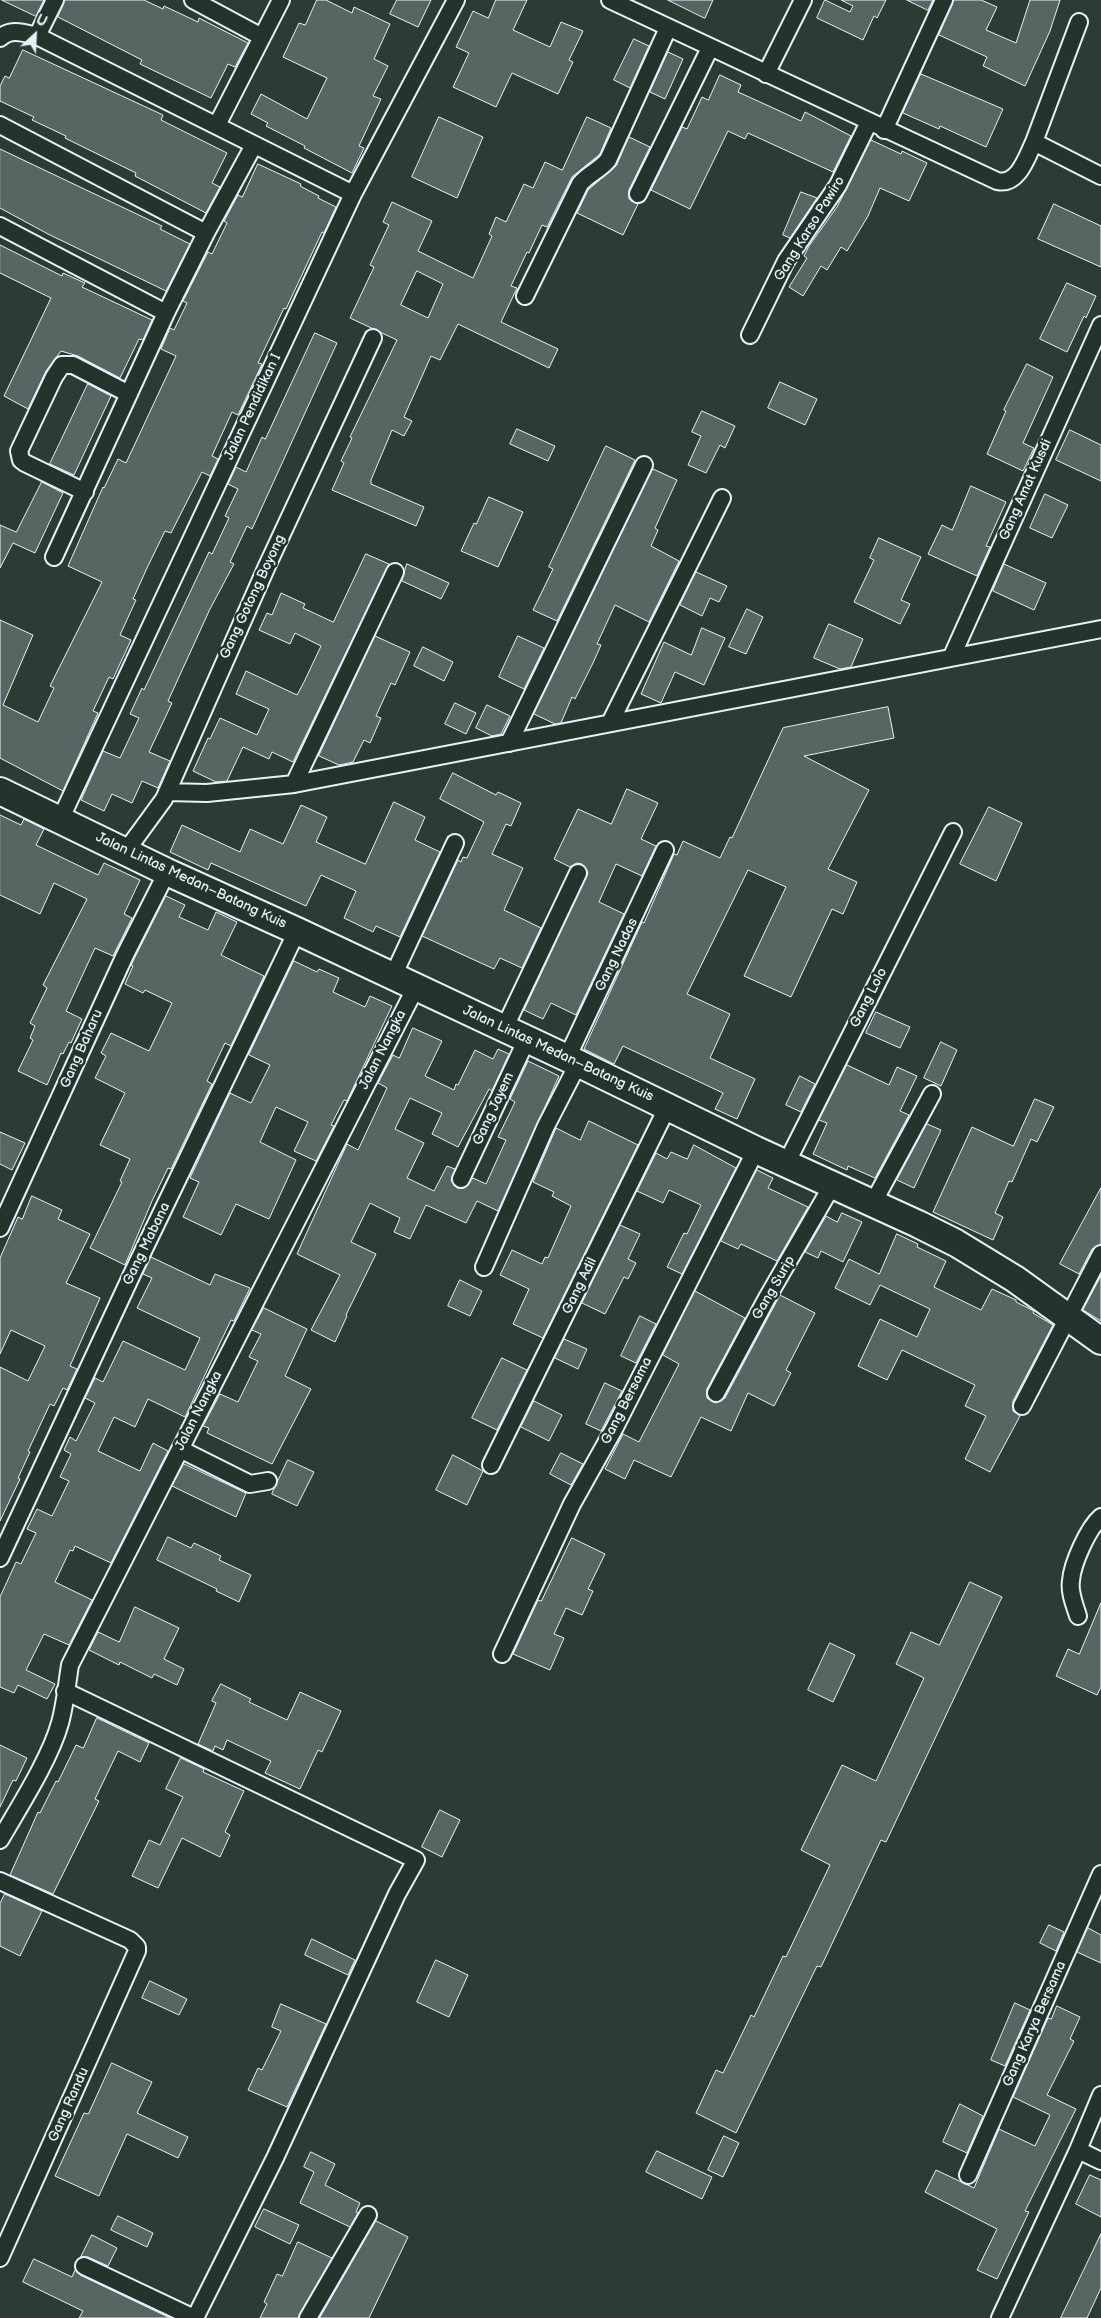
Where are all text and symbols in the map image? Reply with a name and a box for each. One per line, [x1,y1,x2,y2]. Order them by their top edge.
north arrow [10,10,60,60]
text: U [33,11,50,31]
street label: Gang Karso Pawiro [771,174,849,284]
street label: Jalan Pendidikan I [221,351,285,463]
street label: Gang Amat Kusdi [996,437,1056,543]
street label: Gang Gotong Boyong [217,532,289,662]
street label: Jalan Lintas Medan–Batang Kuis [93,829,289,933]
street label: Gang Nadas [592,916,642,994]
street label: Gang Lolo [847,965,891,1031]
street label: Jalan Lintas Medan–Batang Kuis [460,1002,656,1106]
street label: Gang Baharu [57,1007,107,1091]
street label: Jalan Nangka [356,1008,410,1092]
street label: Gang Jayem [470,1070,518,1148]
street label: Gang Mabana [120,1200,174,1288]
street label: Gang Surip [749,1253,799,1323]
street label: Gang Adil [559,1255,601,1317]
street label: Gang Bersama [598,1355,656,1447]
street label: Jalan Nangka [172,1369,226,1453]
street label: Gang Karya Bersama [1000,1959,1070,2089]
street label: Gang Randu [45,2065,93,2145]

